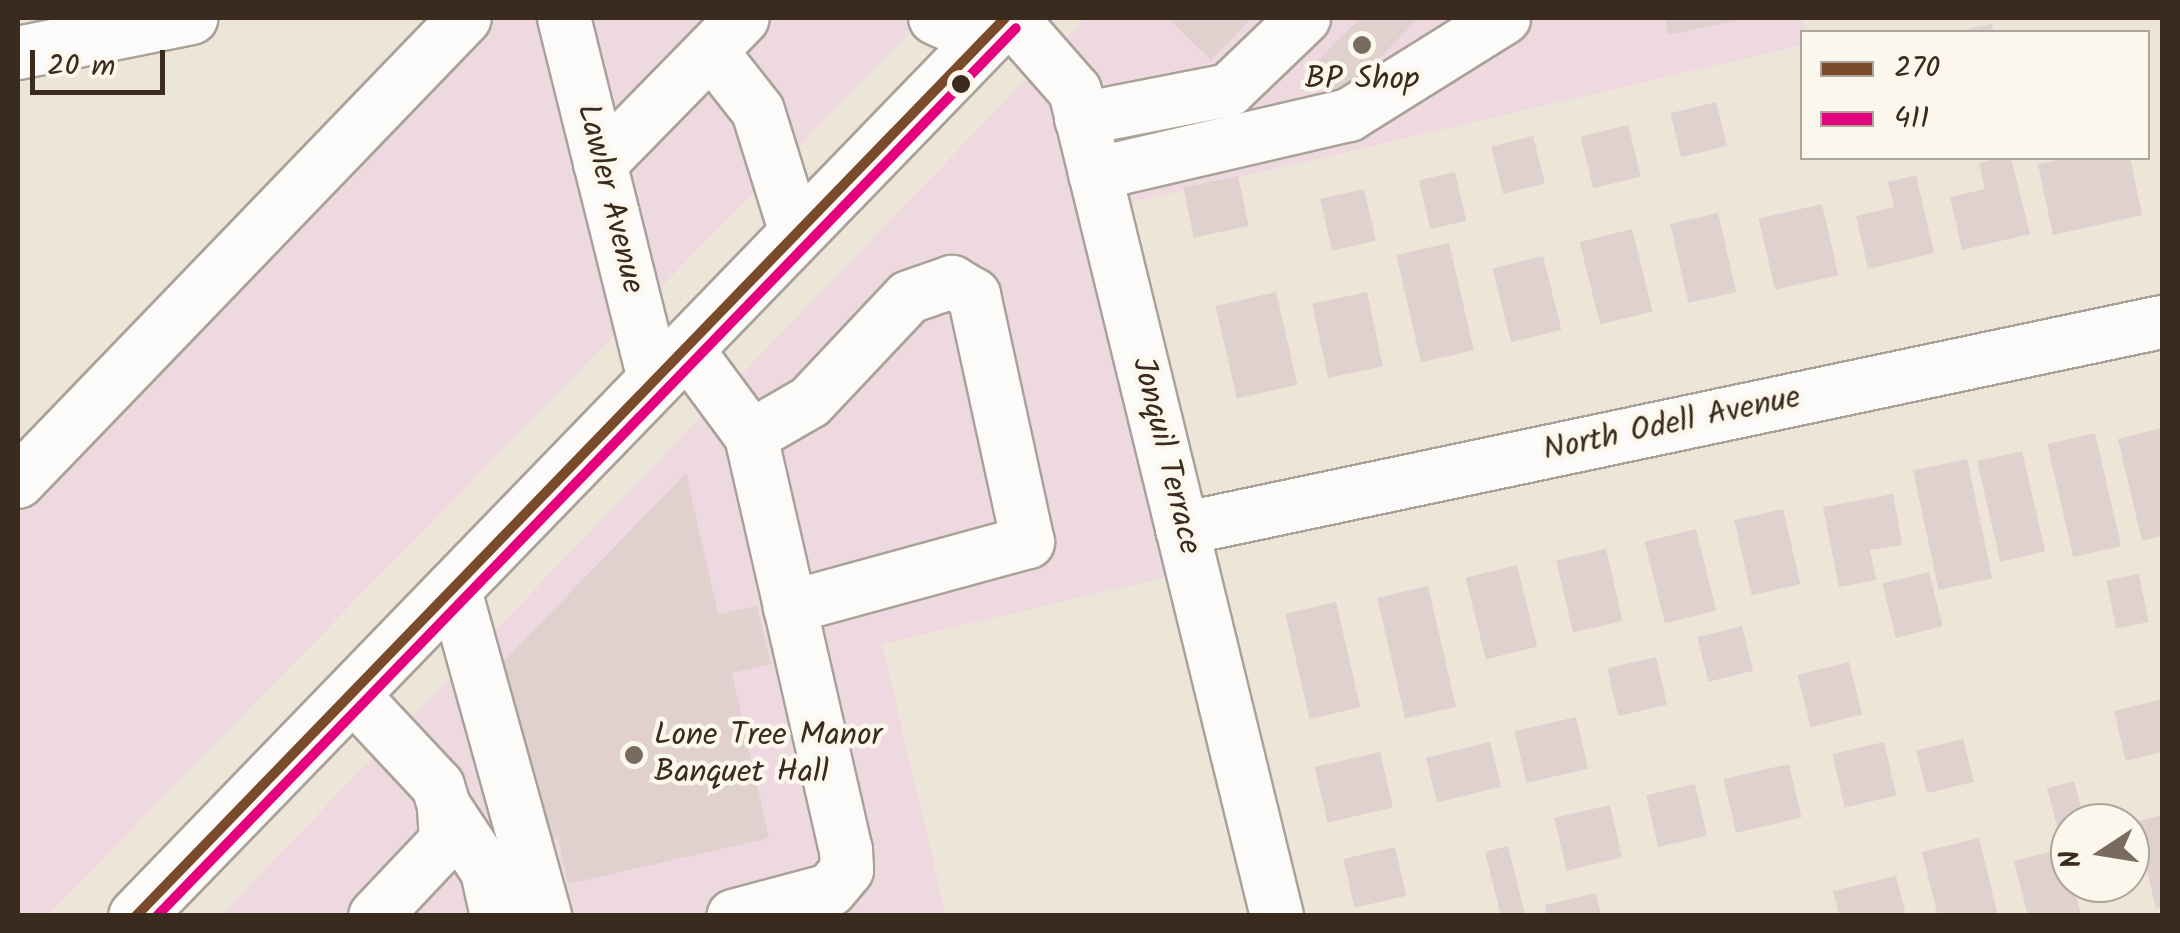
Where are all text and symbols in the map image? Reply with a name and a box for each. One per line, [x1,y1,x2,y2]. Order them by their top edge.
scale bar [35,30,170,92]
legend [1800,30,2150,160]
marker: BP Shop [1351,34,1373,56]
text: 20 m [47,43,115,91]
text: 270 [1894,45,1940,93]
place label: BP Shop [1305,61,1419,99]
unlabelled marker [951,74,971,94]
text: 411 [1894,95,1929,143]
street label: Lawler Avenue [567,100,651,298]
street label: Jonquil Terrace [1122,353,1208,559]
street label: North Odell Avenue [1540,379,1804,471]
place label: Lone Tree Manor Banquet Hall [654,718,882,793]
marker: Lone Tree Manor Banquet Hall [623,744,645,766]
north arrow [2050,803,2150,903]
text: N [2048,846,2096,872]

